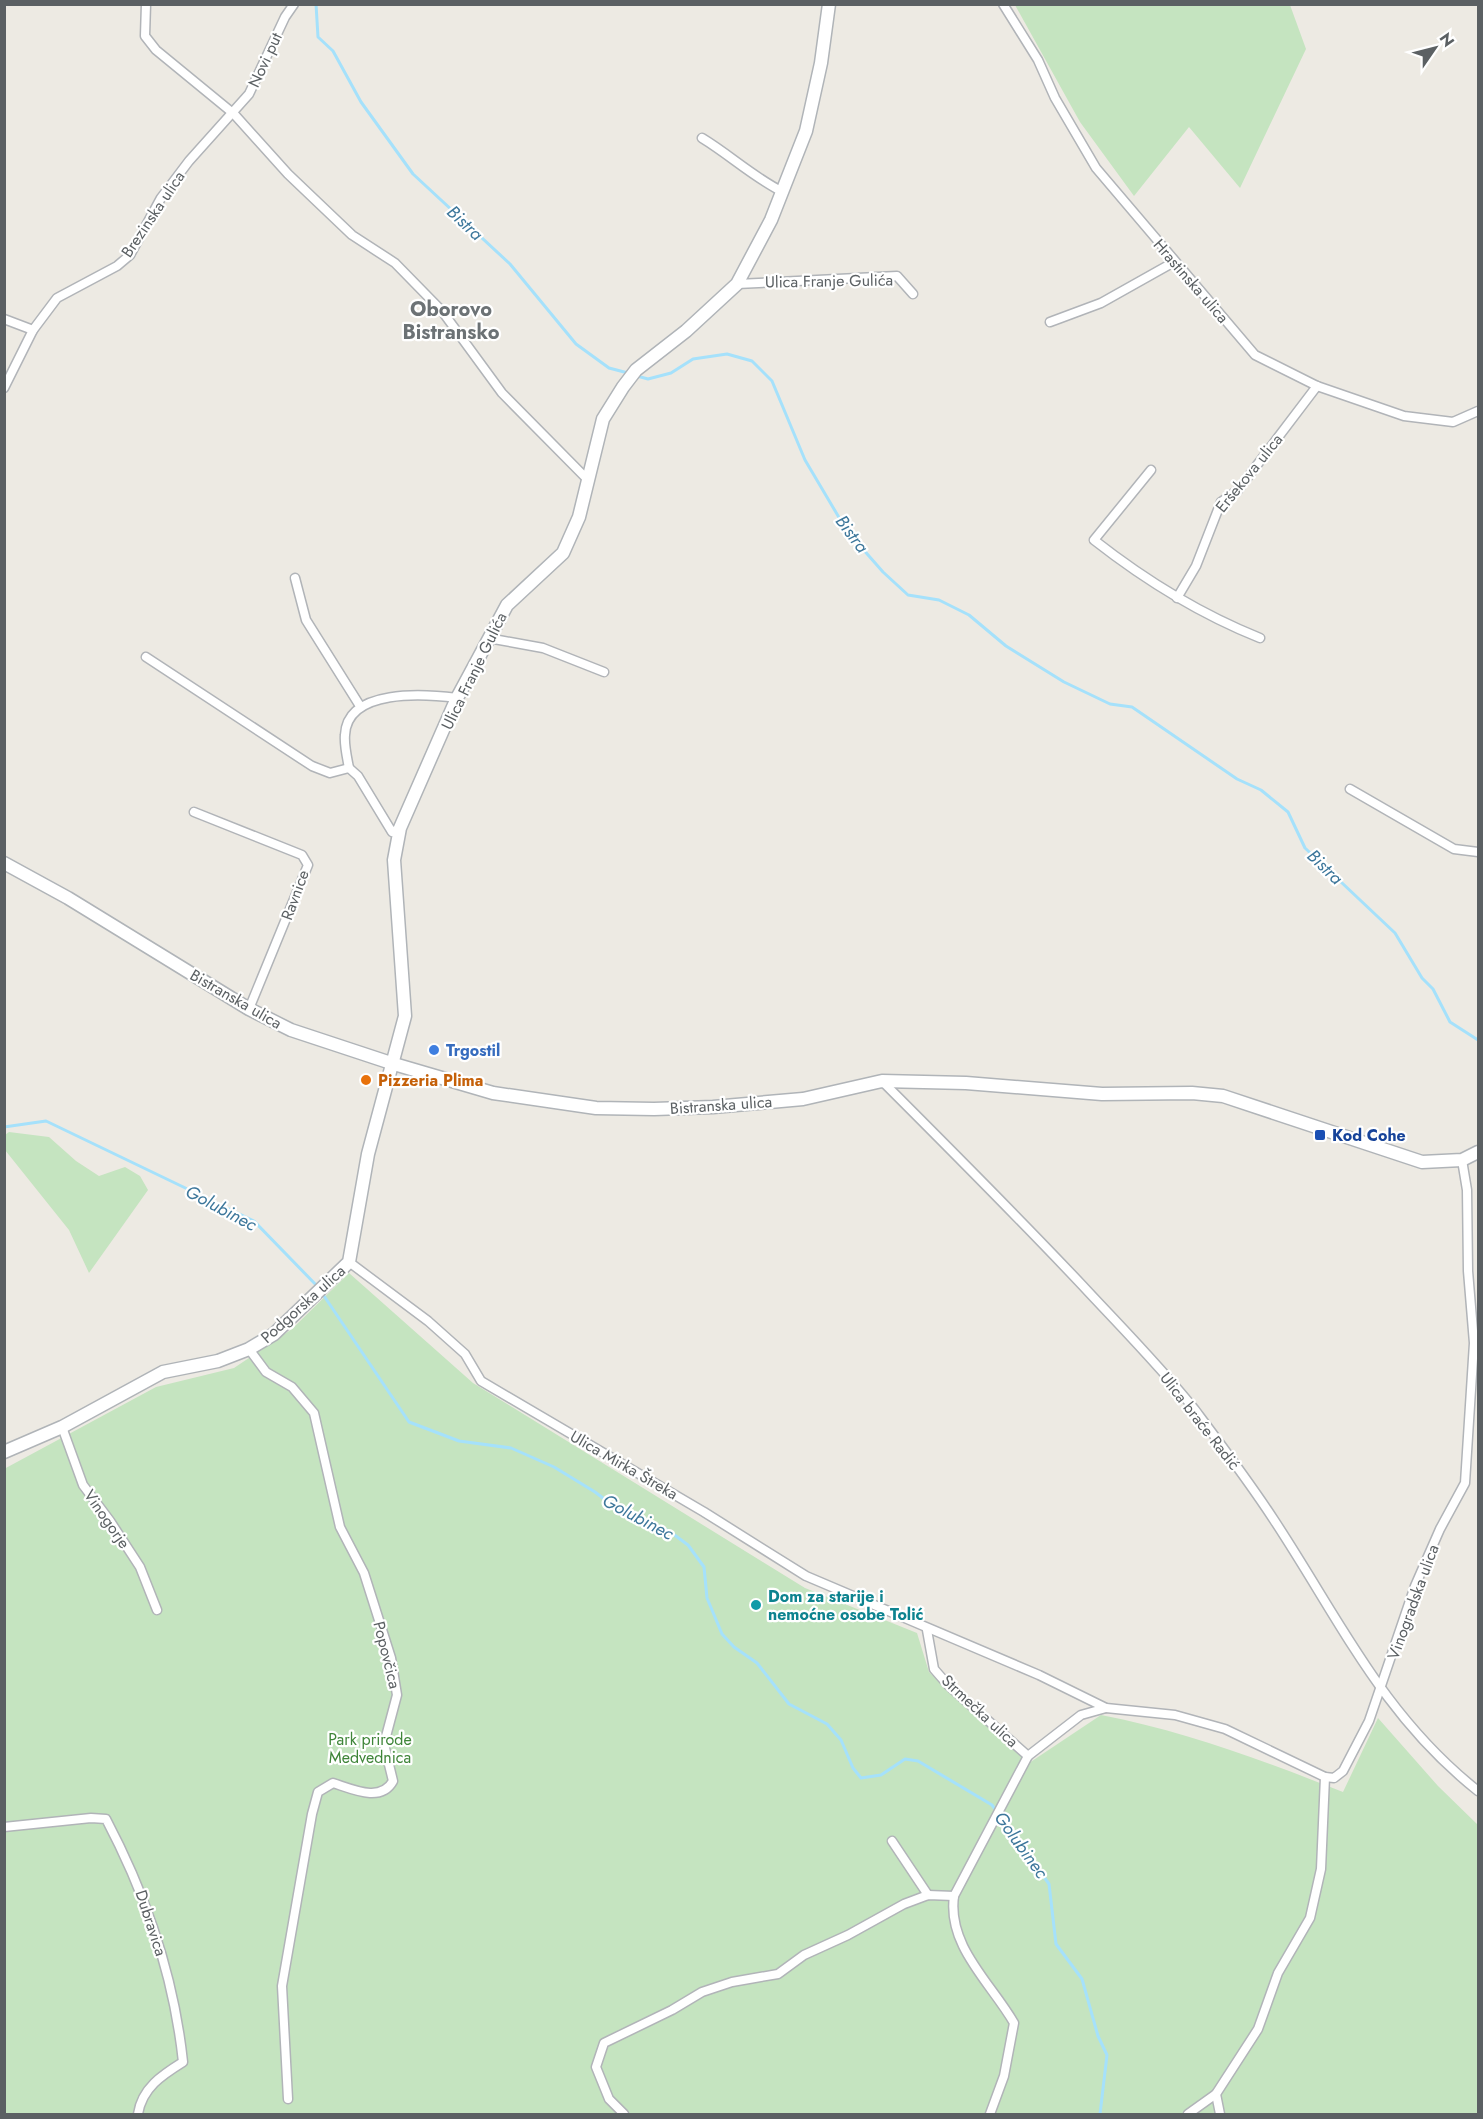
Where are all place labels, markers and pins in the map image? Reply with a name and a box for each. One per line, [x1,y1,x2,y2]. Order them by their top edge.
place label: Trgostil [446,1039,500,1062]
marker: Trgostil [427,1043,441,1057]
place label: Pizzeria Plima [378,1069,483,1092]
marker: Pizzeria Plima [359,1073,373,1087]
place label: Kod Cohe [1332,1124,1406,1147]
marker: Kod Cohe [1313,1128,1327,1142]
place label: Dom za starije i nemoćne osobe Tolić [768,1585,924,1626]
marker: Dom za starije i nemoćne osobe Tolić [749,1598,763,1612]

